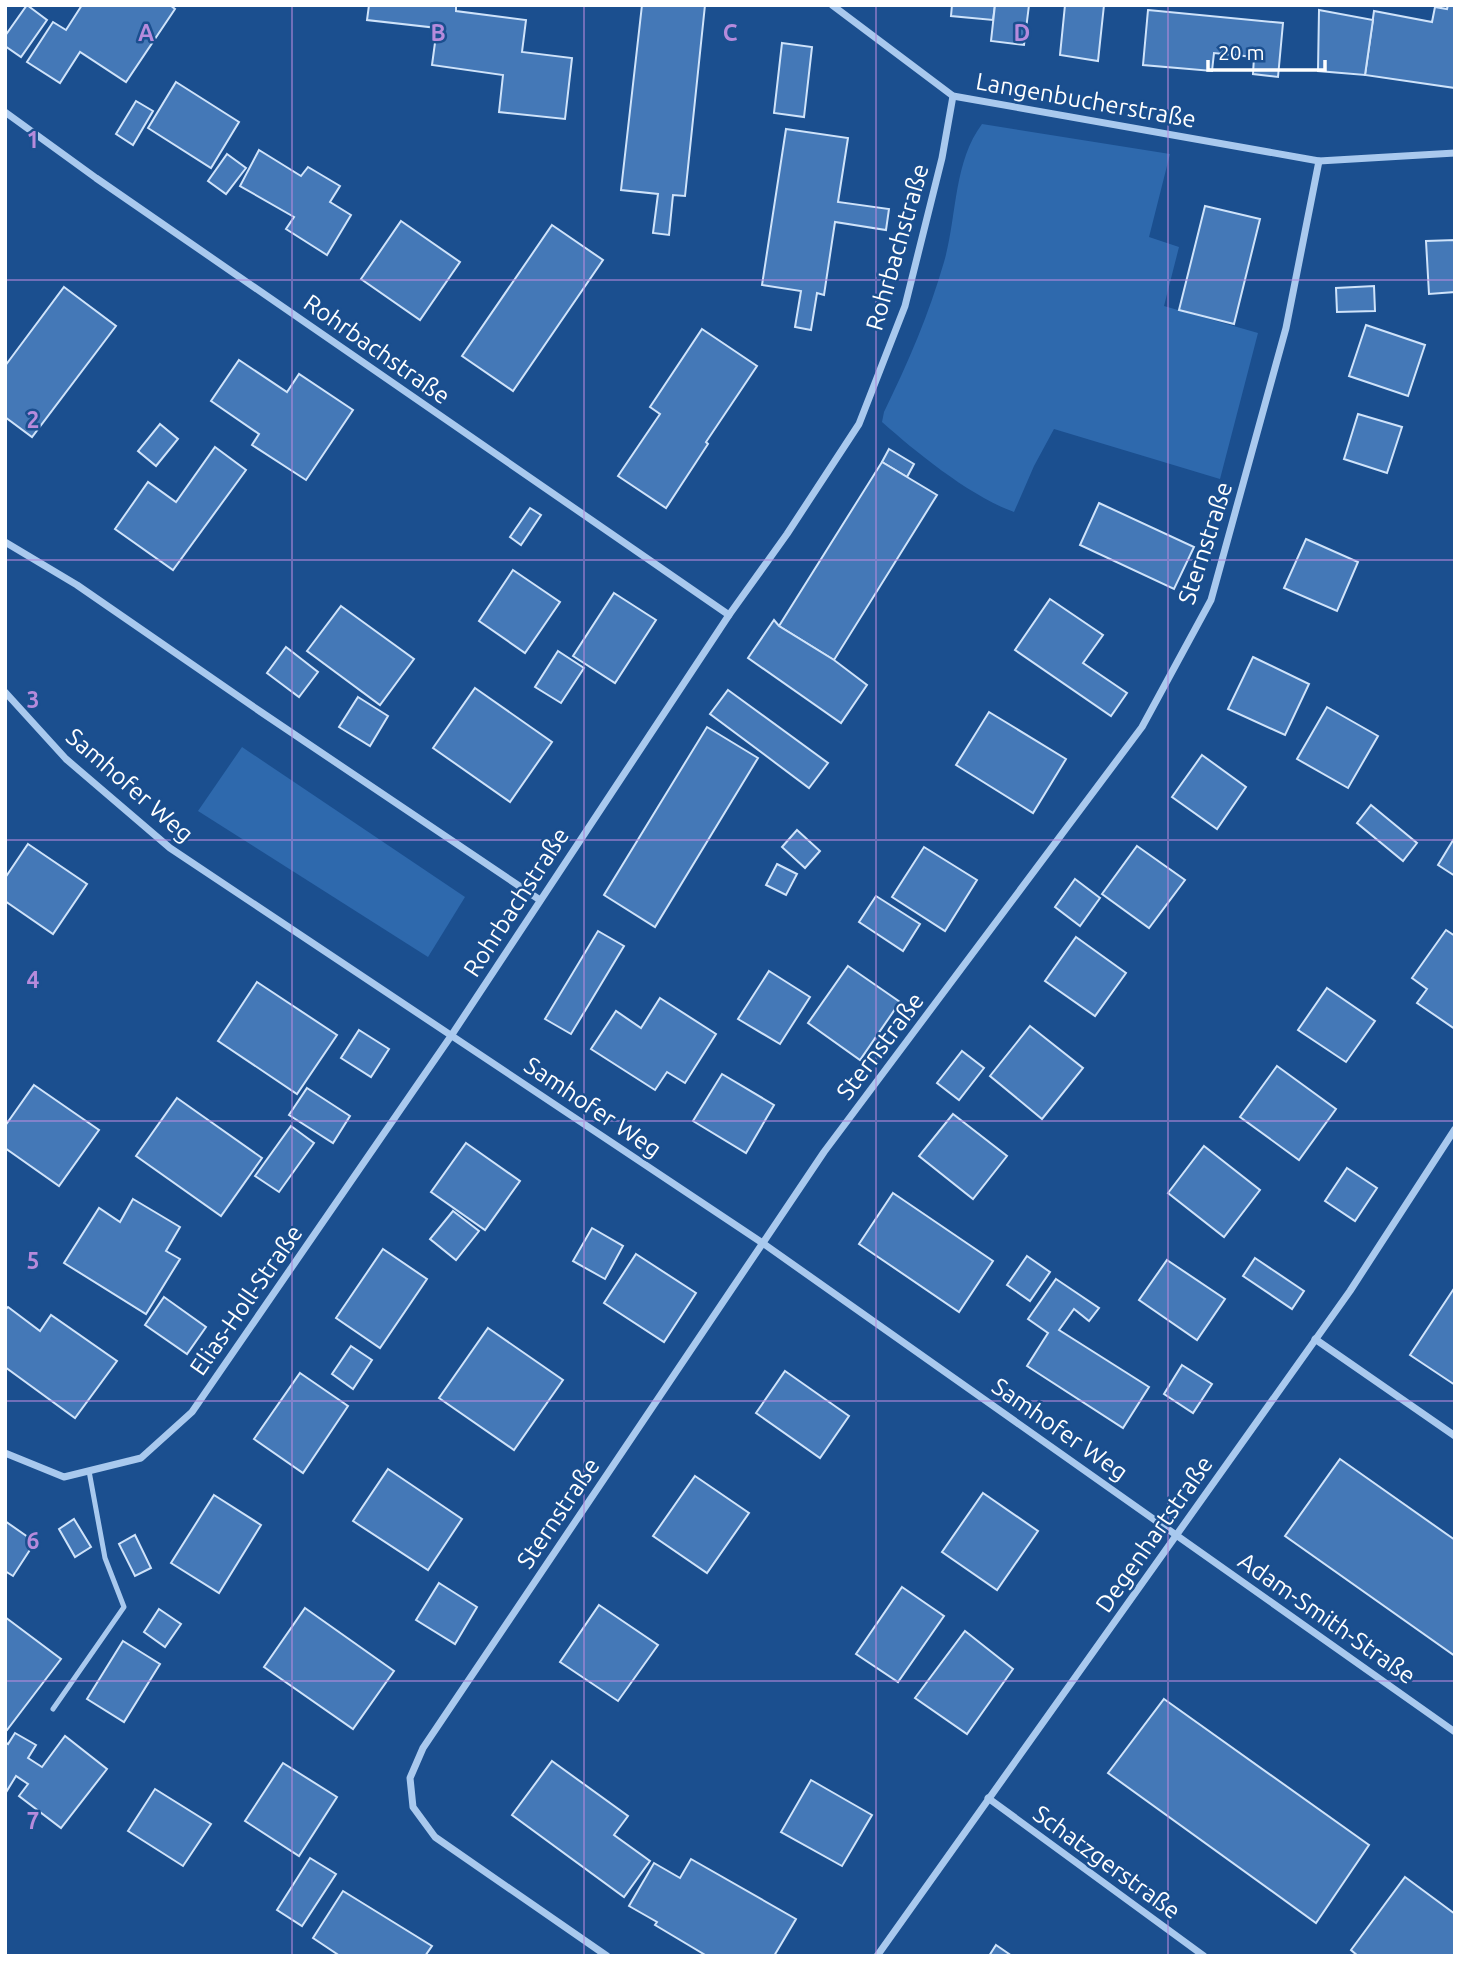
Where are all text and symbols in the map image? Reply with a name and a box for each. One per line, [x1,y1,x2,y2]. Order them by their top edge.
text: A [138,20,154,45]
text: B [430,20,446,45]
text: C [723,20,738,45]
text: D [1014,20,1030,45]
scale bar [1208,28,1325,72]
text: 20 m [1218,40,1265,64]
street label: Langenbucherstraße [974,67,1198,133]
text: 1 [27,127,39,152]
street label: Rohrbachstraße [860,161,934,333]
street label: Rohrbachstraße [299,289,455,409]
text: 2 [27,407,39,432]
street label: Sternstraße [1173,478,1237,608]
text: 3 [27,687,39,712]
street label: Samhofer Weg [61,723,199,847]
street label: Rohrbachstraße [458,823,574,981]
text: 4 [27,967,40,992]
street label: Sternstraße [831,987,929,1105]
street label: Samhofer Weg [519,1051,667,1163]
street label: Elias-Holl-Straße [184,1220,308,1380]
text: 5 [27,1248,39,1273]
street label: Samhofer Weg [987,1372,1133,1486]
street label: Degenhartstraße [1090,1451,1218,1617]
street label: Sternstraße [511,1453,605,1573]
text: 6 [27,1528,40,1553]
street label: Adam-Smith-Straße [1233,1547,1421,1689]
street label: Schatzgerstraße [1028,1800,1186,1924]
text: 7 [27,1808,39,1833]

